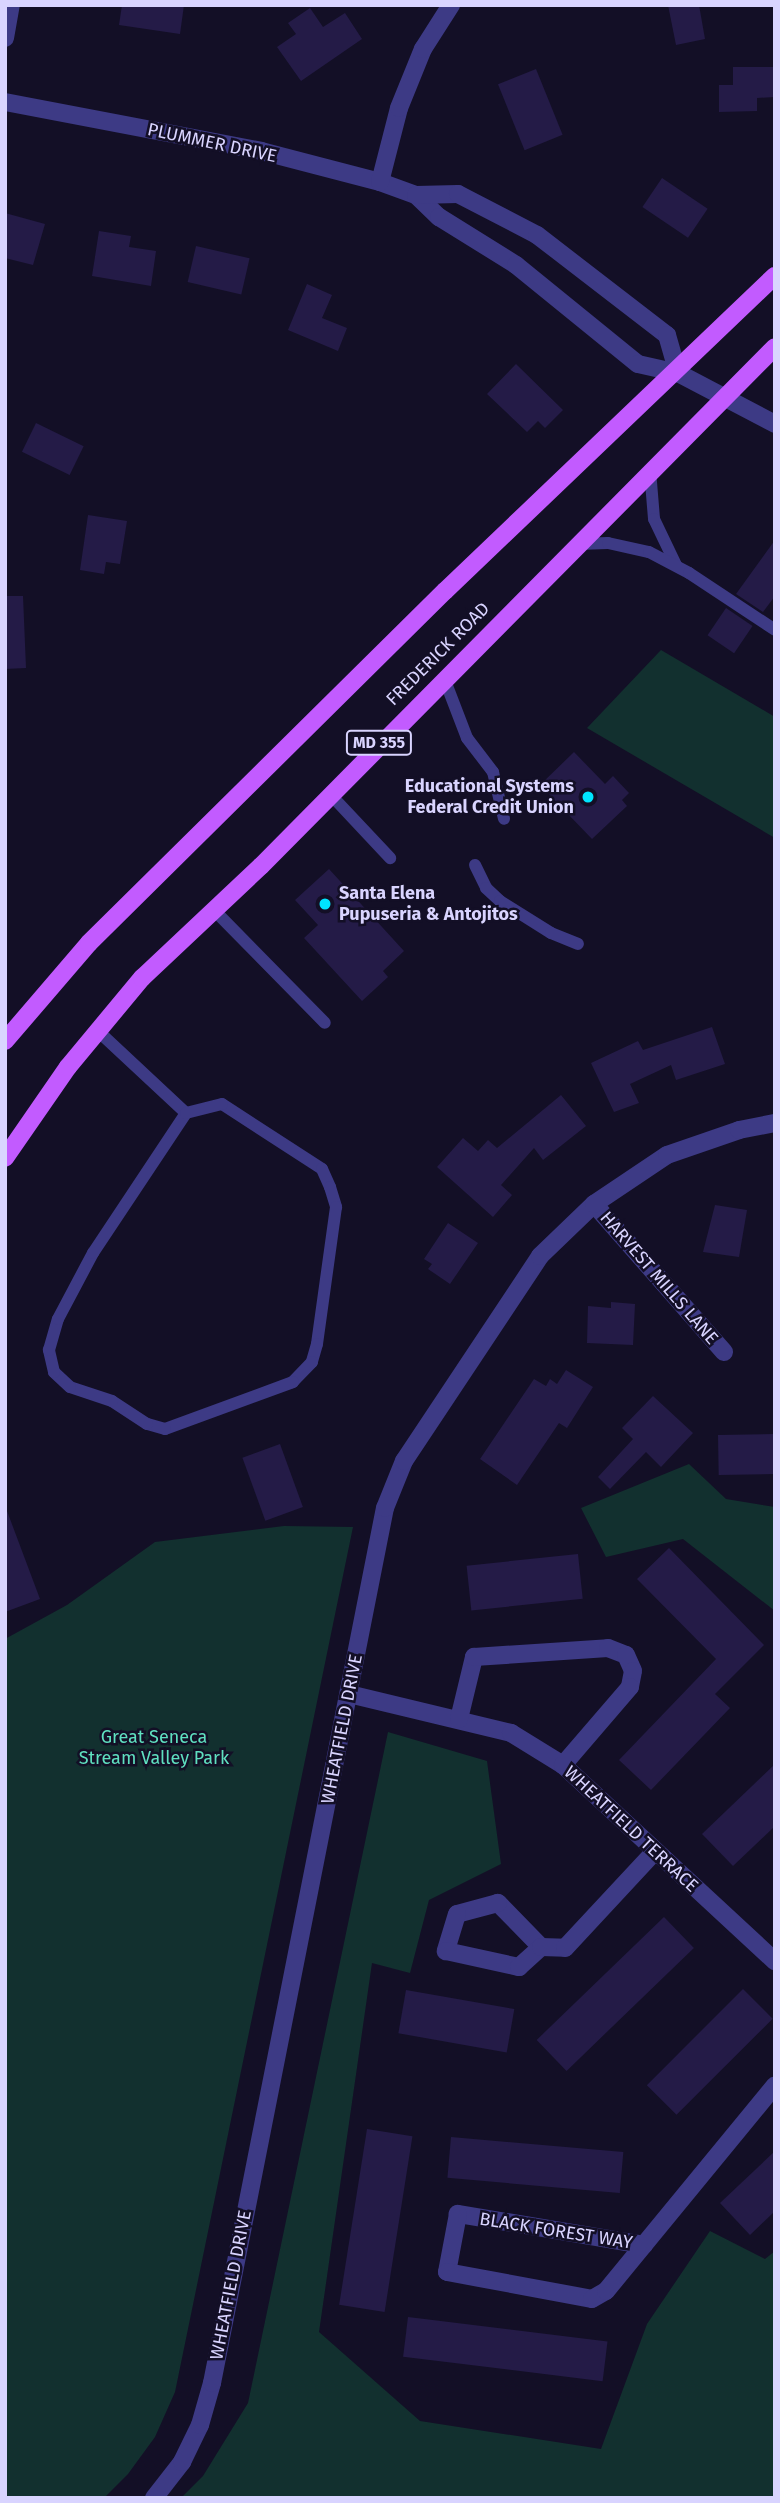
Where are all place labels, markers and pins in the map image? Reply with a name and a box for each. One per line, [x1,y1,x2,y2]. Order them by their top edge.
place label: Educational Systems Federal Credit Union [405,776,574,818]
marker: Educational Systems Federal Credit Union [580,789,596,805]
place label: Santa Elena Pupuseria & Antojitos [339,883,518,926]
marker: Santa Elena Pupuseria & Antojitos [317,896,333,912]

